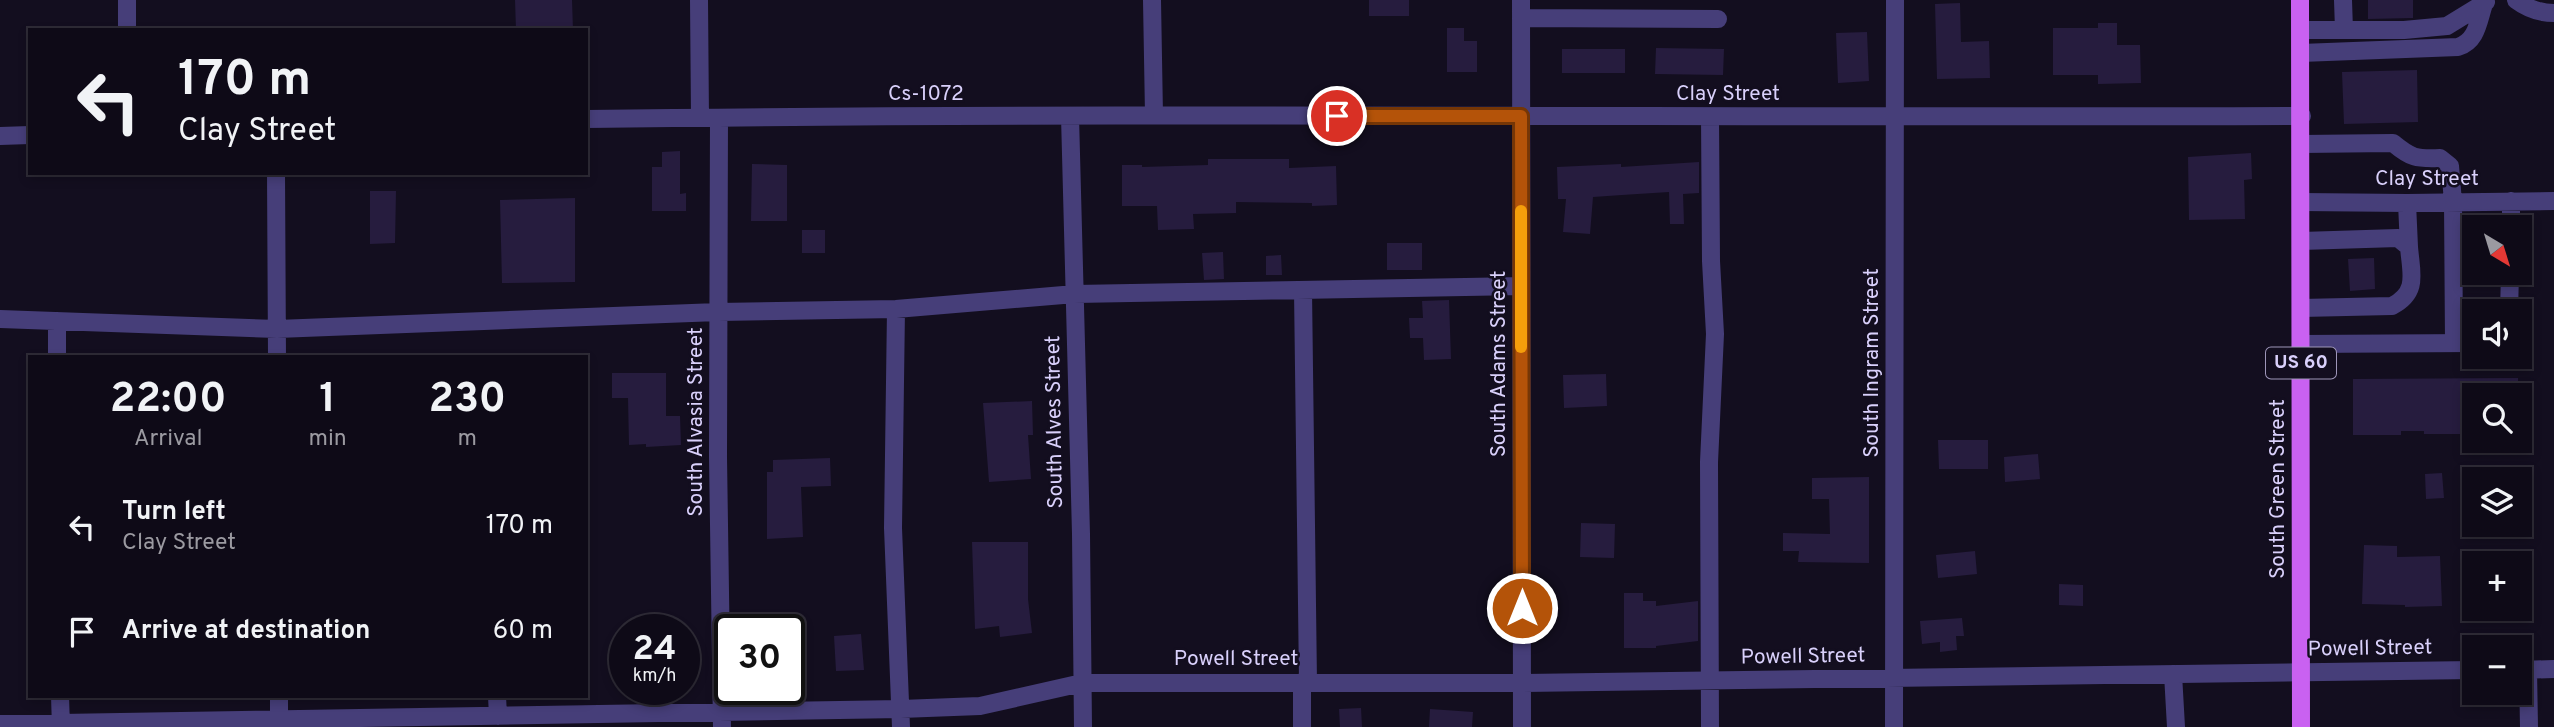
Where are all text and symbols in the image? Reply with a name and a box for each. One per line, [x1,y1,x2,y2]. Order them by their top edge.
text: 170 m [178,51,311,113]
icon: left [63,56,154,147]
street label: Cs-1072 [888,81,964,108]
street label: Clay Street [1676,81,1780,108]
pin [1307,86,1367,146]
icon: arrive [1318,97,1356,135]
text: Clay Street [178,112,336,152]
street label: Clay Street [2375,166,2479,193]
north arrow [2462,215,2532,285]
map controls [2462,215,2532,705]
street label: South Ingram Street [1859,268,1886,458]
street label: South Adams Street [1486,271,1513,457]
button: sound [2462,299,2532,369]
street label: South Alvasia Street [683,327,710,517]
street label: South Alves Street [1040,335,1070,509]
road number: US 60 [2266,348,2336,378]
text: 22:00 [110,374,227,427]
text: 1 [319,374,336,427]
text: 230 [428,374,506,427]
button: search [2462,383,2532,453]
street label: South Green Street [2265,399,2292,579]
text: Arrival [134,425,202,454]
text: min [308,425,347,454]
text: m [458,425,477,454]
button: layers [2462,467,2532,537]
text: Turn left [122,496,226,529]
icon: left [63,508,101,546]
text: 170 m [486,510,553,543]
text: Clay Street [122,529,236,558]
button: + [2462,551,2532,621]
position arrow [1485,571,1559,645]
icon: arrive [63,613,101,651]
speed limit sign: 30 [714,614,805,705]
text: Arrive at destination [122,615,370,648]
text: 60 m [493,615,553,648]
text: 24 [633,628,676,672]
street label: Powell Street [2307,634,2433,664]
button: − [2462,635,2532,705]
street label: Powell Street [1740,642,1866,672]
street label: Powell Street [1174,646,1298,673]
text: km/h [633,665,676,688]

